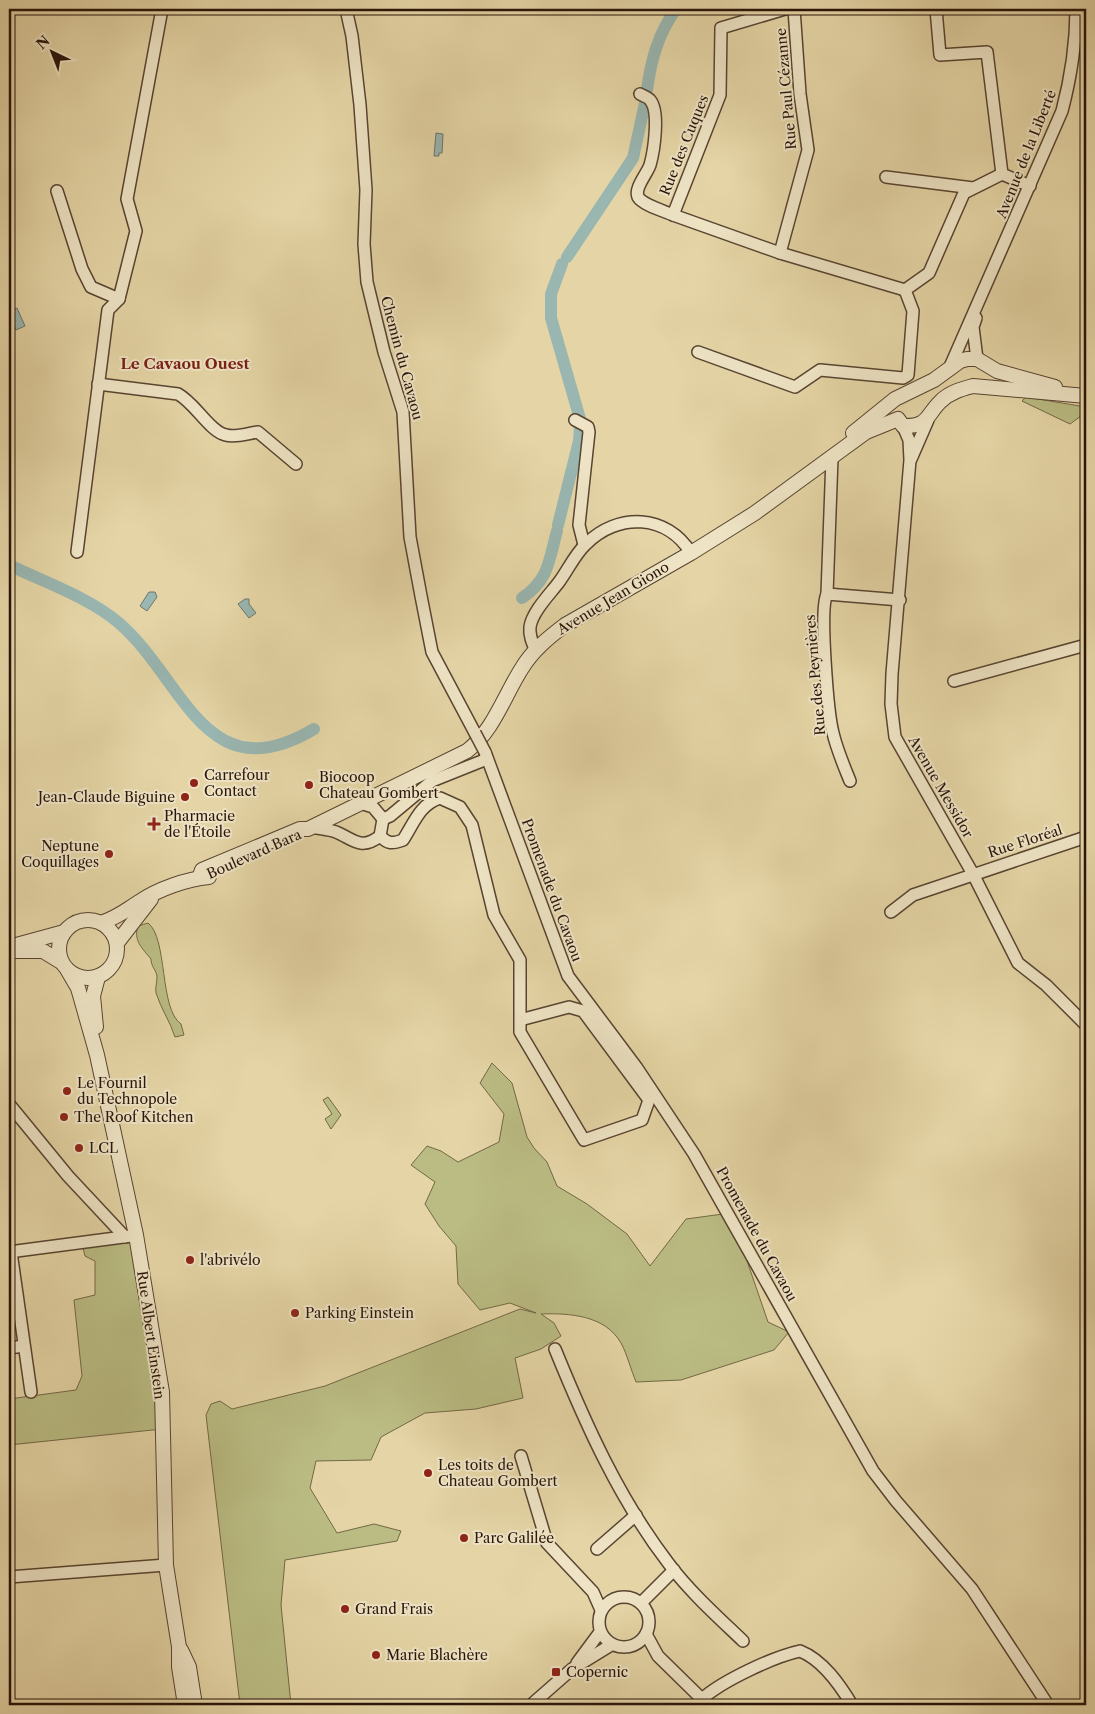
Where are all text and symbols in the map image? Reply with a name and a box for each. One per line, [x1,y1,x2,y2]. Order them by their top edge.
street label: Rue Paul Cézanne [772,27,800,151]
north arrow [28,28,78,78]
text: N [33,32,54,53]
street label: Avenue de la Liberté [992,87,1060,222]
street label: Rue des Cuques [656,92,712,198]
street label: Chemin du Cavaou [377,294,427,422]
district label: Le Cavaou Ouest [121,354,250,373]
street label: Avenue Jean Giono [553,557,672,639]
street label: Rue des Peynières [801,614,829,736]
street label: Avenue Messidor [904,732,977,841]
place label: Carrefour Contact [204,766,270,800]
place label: Biocoop Chateau Gombert [319,768,439,802]
marker: Carrefour Contact [188,777,200,789]
marker: Biocoop Chateau Gombert [303,779,315,791]
place label: Jean-Claude Biguine [36,788,175,806]
marker: Jean-Claude Biguine [179,791,191,803]
place label: Pharmacie de l'Étoile [164,807,235,841]
street label: Promenade du Cavaou [518,816,586,964]
marker: Pharmacie de l'Étoile [148,818,160,830]
street label: Rue Floréal [985,820,1065,862]
street label: Boulevard Bara [204,825,305,883]
place label: Neptune Coquillages [21,837,99,871]
marker: Neptune Coquillages [103,848,115,860]
place label: Le Fournil du Technopole [77,1074,177,1108]
marker: Le Fournil du Technopole [61,1085,73,1097]
place label: The Roof Kitchen [74,1108,194,1126]
marker: The Roof Kitchen [58,1111,70,1123]
place label: LCL [89,1139,118,1157]
marker: LCL [73,1142,85,1154]
street label: Promenade du Cavaou [712,1164,802,1305]
place label: l'abrivélo [200,1251,261,1269]
marker: l'abrivélo [184,1254,196,1266]
street label: Rue Albert Einstein [133,1269,169,1401]
place label: Parking Einstein [305,1304,414,1322]
marker: Parking Einstein [289,1307,301,1319]
place label: Les toits de Chateau Gombert [438,1456,558,1490]
marker: Les toits de Chateau Gombert [422,1467,434,1479]
place label: Parc Galilée [474,1529,554,1547]
marker: Parc Galilée [458,1532,470,1544]
place label: Grand Frais [355,1600,433,1618]
marker: Grand Frais [339,1603,351,1615]
place label: Marie Blachère [386,1646,488,1664]
marker: Marie Blachère [370,1649,382,1661]
place label: Copernic [566,1663,628,1681]
marker: Copernic [550,1666,562,1678]

